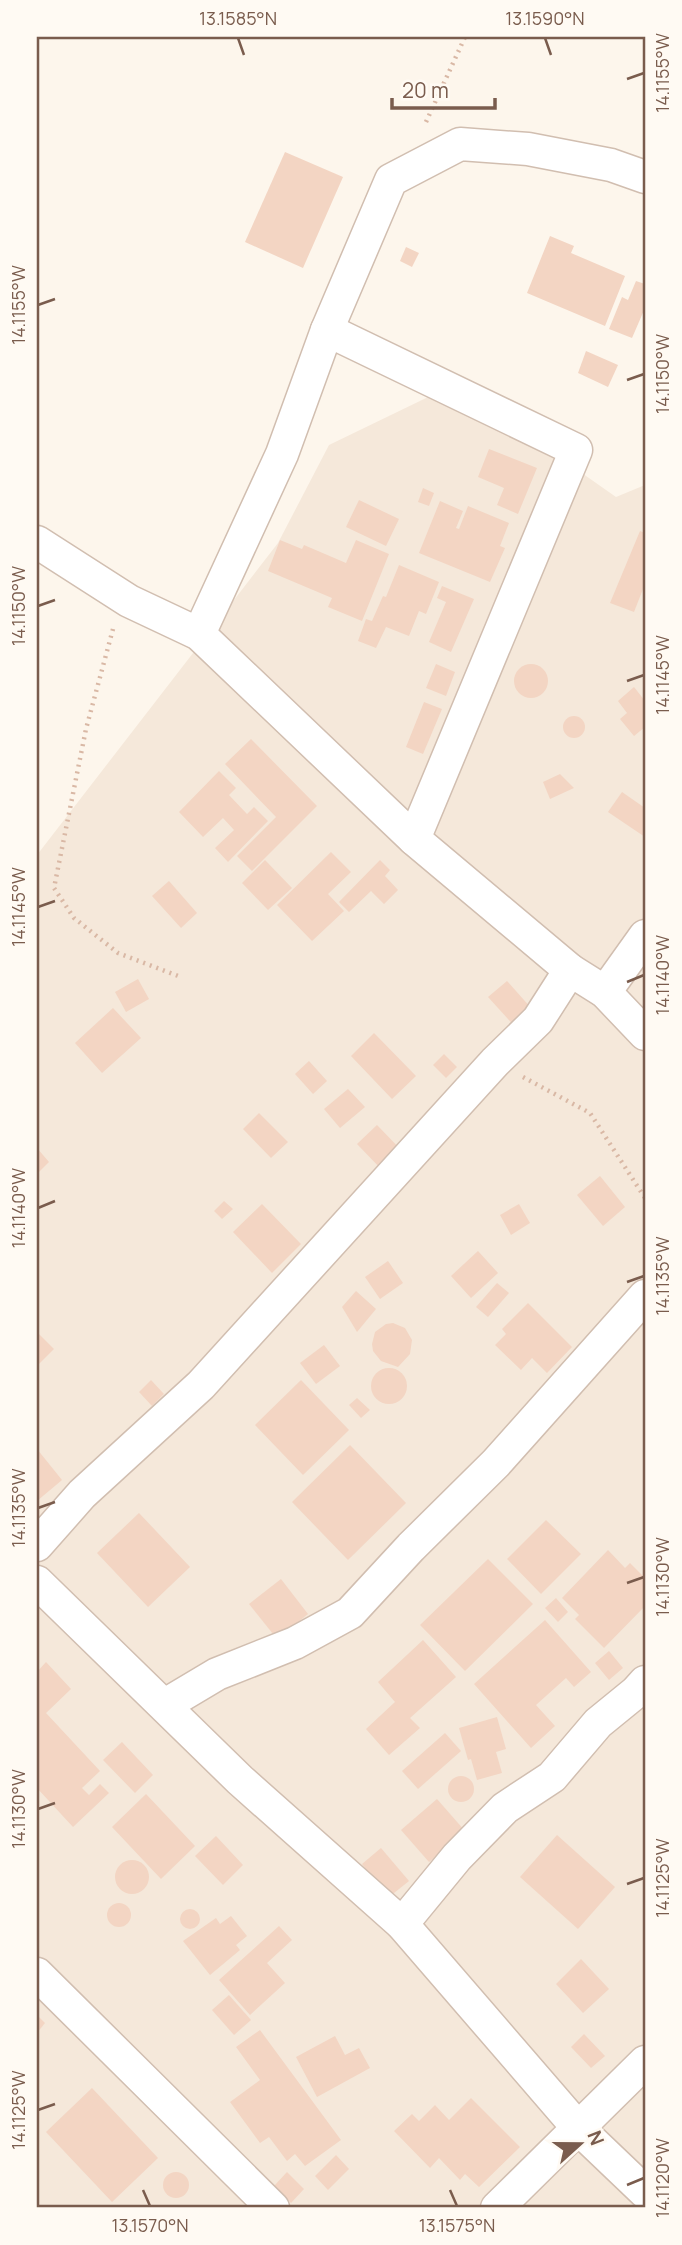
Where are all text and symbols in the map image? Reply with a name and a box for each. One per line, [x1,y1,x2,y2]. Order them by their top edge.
text: 13.1585°N [199,6,277,30]
text: 13.1590°N [505,6,585,30]
text: 14.1155°W [650,33,674,113]
scale bar [392,66,495,110]
text: 20 m [402,76,449,104]
text: 14.1155°W [6,265,30,345]
text: 14.1150°W [650,334,674,414]
text: 14.1150°W [6,566,30,646]
text: 14.1145°W [650,635,674,715]
text: 14.1145°W [6,867,30,947]
text: 14.1140°W [650,935,674,1015]
text: 14.1140°W [6,1168,30,1248]
text: 14.1135°W [650,1236,674,1316]
text: 14.1135°W [6,1468,30,1548]
text: 14.1130°W [650,1537,674,1617]
text: 14.1130°W [6,1769,30,1849]
text: 14.1125°W [650,1838,674,1918]
text: 14.1125°W [6,2070,30,2150]
north arrow [546,2108,616,2178]
text: N [581,2127,610,2149]
text: 14.1120°W [650,2138,674,2218]
text: 13.1570°N [111,2213,189,2237]
text: 13.1575°N [419,2213,495,2237]

